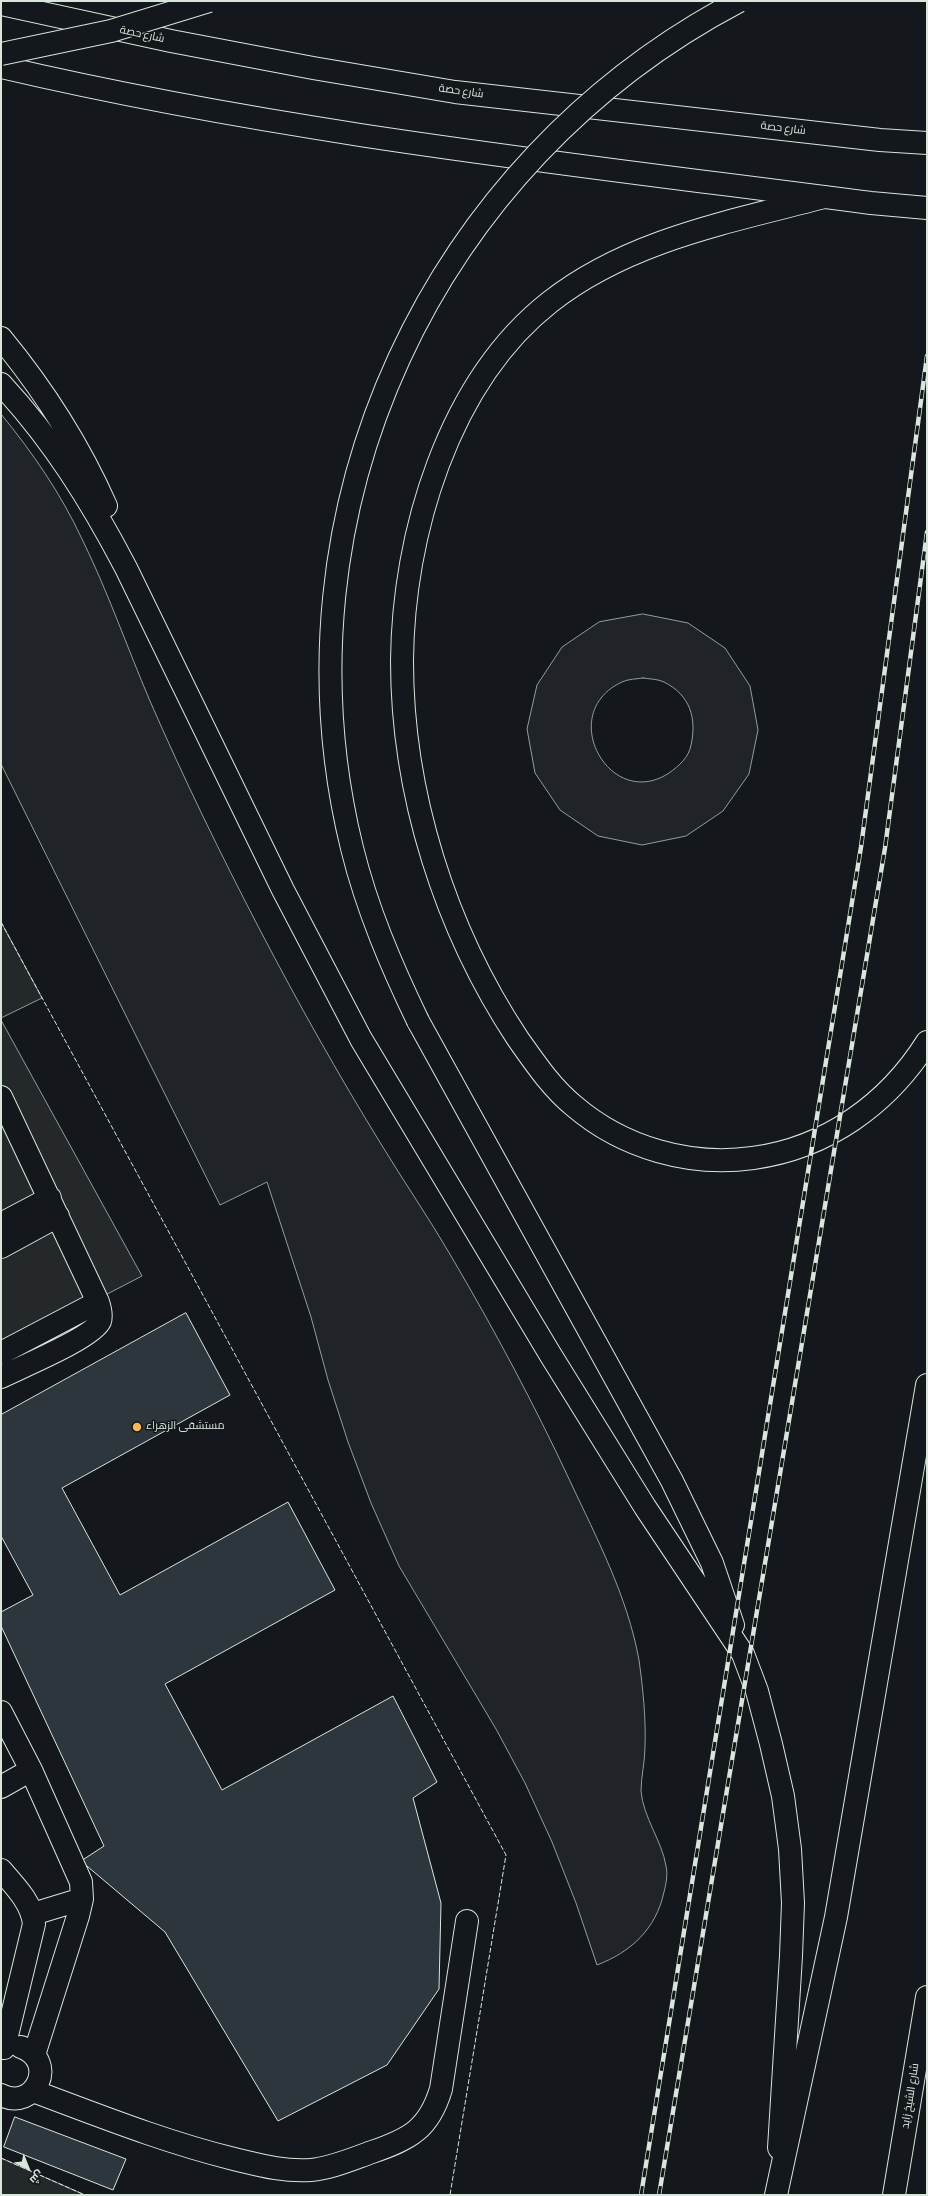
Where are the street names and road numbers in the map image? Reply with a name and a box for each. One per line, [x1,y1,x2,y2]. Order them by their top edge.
street label: شارع حصة [118,24,166,46]
street label: شارع حصة [438,82,484,102]
street label: شارع حصة [760,120,806,138]
street label: شارع الشيخ زايد [899,2062,923,2130]

